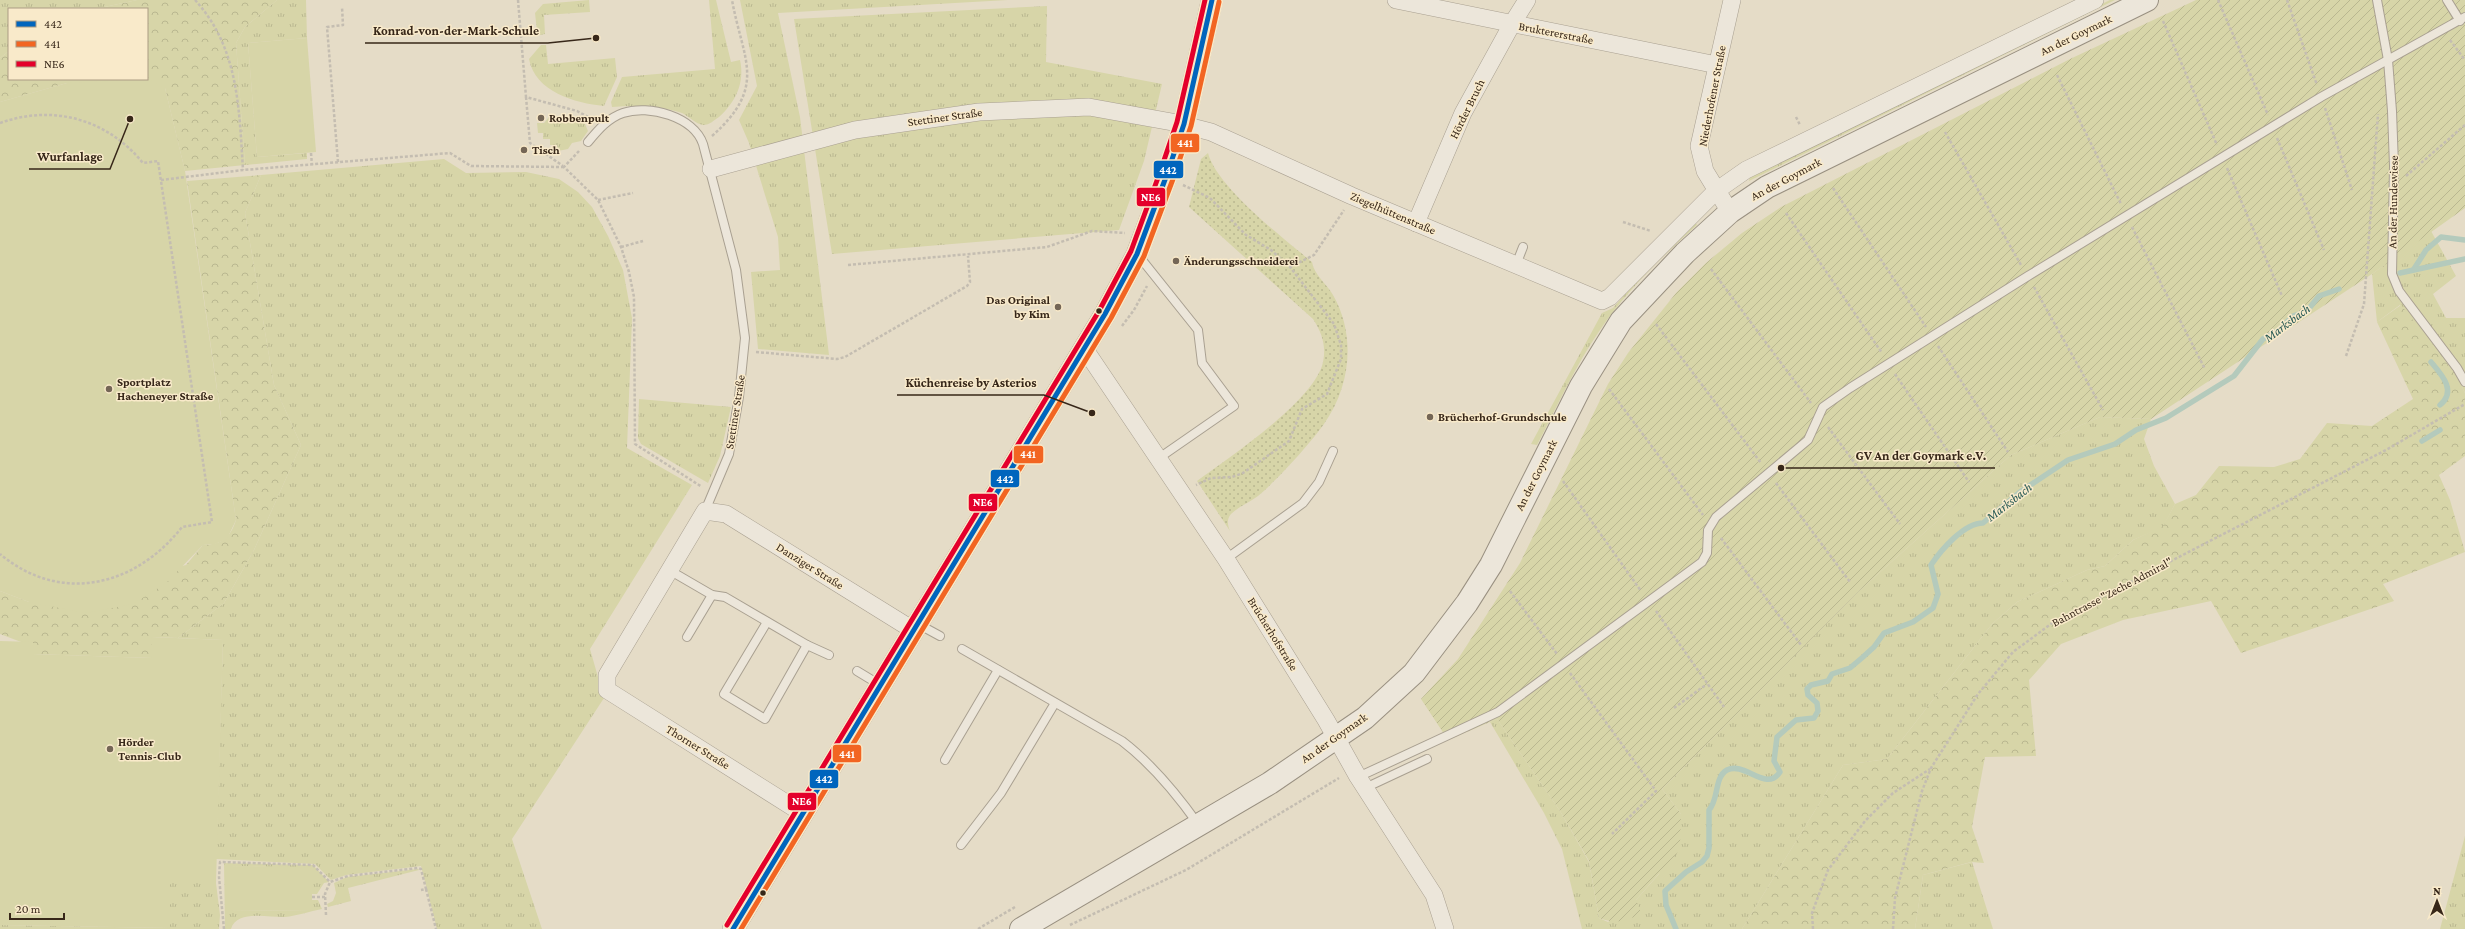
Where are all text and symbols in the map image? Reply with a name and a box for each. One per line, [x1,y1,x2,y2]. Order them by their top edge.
legend [8,8,148,80]
street label: An der Goymark [2038,12,2114,58]
text: 442 [44,17,62,31]
callout: Konrad-von-der-Mark-Schule [365,18,548,43]
street label: Bruktererstraße [1517,19,1595,47]
text: Konrad-von-der-Mark-Schule [373,23,539,38]
text: 441 [44,37,60,51]
street label: Niederhofener Straße [1695,44,1729,148]
text: NE6 [44,57,65,71]
street label: Hörder Bruch [1447,76,1488,141]
street label: Stettiner Straße [907,105,983,129]
place label: Robbenpult [549,111,610,125]
marker: Robbenpult [536,113,546,123]
line badge: 441 [1170,133,1200,153]
text: 441 [1177,137,1193,149]
place label: Tisch [532,143,560,157]
callout: Wurfanlage [29,144,110,169]
marker: Tisch [519,145,529,155]
text: Wurfanlage [36,149,103,164]
street label: An der Goymark [1748,154,1824,203]
street label: An der Hundewiese [2385,155,2401,249]
line badge: 442 [1153,160,1184,179]
text: 442 [1159,164,1177,176]
line badge: NE6 [1136,187,1166,207]
street label: Ziegelhüttenstraße [1348,189,1438,237]
text: NE6 [1141,191,1161,203]
place label: Änderungsschneiderei [1183,254,1299,268]
marker: Änderungsschneiderei [1171,256,1181,266]
place label: Das Original by Kim [986,293,1051,321]
water label: Marksbach [2260,301,2313,346]
marker: Das Original by Kim [1053,302,1063,312]
unlabelled marker [1094,306,1104,316]
callout: Küchenreise by Asterios [897,370,1044,395]
street label: Stettiner Straße [722,374,748,450]
place label: Sportplatz Hacheneyer Straße [117,375,214,403]
text: Küchenreise by Asterios [905,375,1037,390]
marker: Sportplatz Hacheneyer Straße [104,384,114,394]
place label: Brücherhof-Grundschule [1438,410,1567,424]
marker: Brücherhof-Grundschule [1425,412,1435,422]
street label: An der Goymark [1512,437,1560,513]
callout: GV An der Goymark e.V. [1848,443,1995,468]
line badge: 441 [1013,445,1044,464]
text: 441 [1020,448,1036,460]
text: GV An der Goymark e.V. [1856,448,1987,463]
line badge: 442 [990,469,1020,488]
text: 442 [996,473,1014,485]
water label: Marksbach [1982,480,2035,525]
line badge: NE6 [968,493,998,512]
text: NE6 [973,496,993,508]
street label: Danziger Straße [774,540,846,592]
street label: Bahntrasse "Zeche Admiral" [2049,554,2175,630]
street label: Brücherhofstraße [1245,595,1301,673]
street label: An der Goymark [1298,710,1370,766]
street label: Thorner Straße [664,722,732,772]
place label: Hörder Tennis-Club [118,735,182,763]
marker: Hörder Tennis-Club [105,744,115,754]
line badge: 441 [832,744,862,763]
text: 441 [839,748,855,760]
line badge: 442 [809,769,839,789]
text: 442 [815,773,833,785]
line badge: NE6 [787,792,817,811]
text: NE6 [792,795,812,807]
north arrow [2417,881,2457,921]
text: N [2433,885,2441,897]
unlabelled marker [758,888,768,898]
scale bar [10,895,64,921]
text: 20 m [16,902,41,916]

